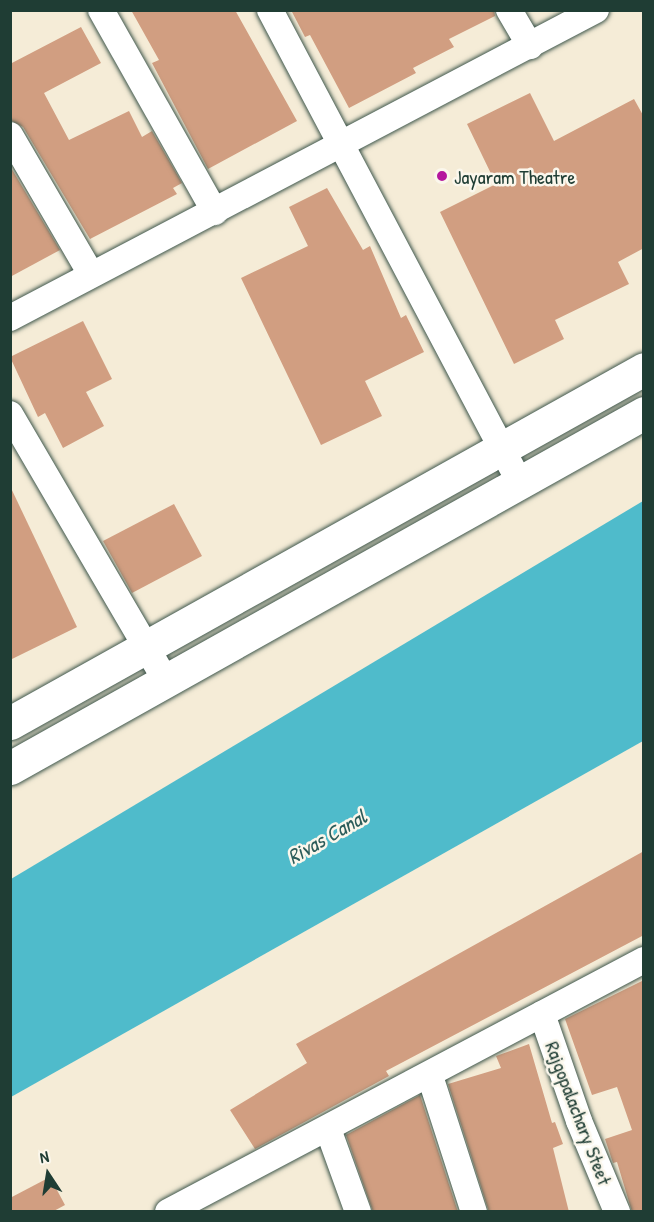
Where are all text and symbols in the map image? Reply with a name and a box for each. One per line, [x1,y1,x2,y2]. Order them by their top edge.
place label: Jayaram Theatre [454,164,575,188]
marker: Jayaram Theatre [435,169,449,183]
water label: Rivas Canal [283,804,371,870]
street label: Rajgopalachary Steet [541,1038,617,1188]
north arrow [18,1144,78,1204]
text: N [38,1145,51,1168]

